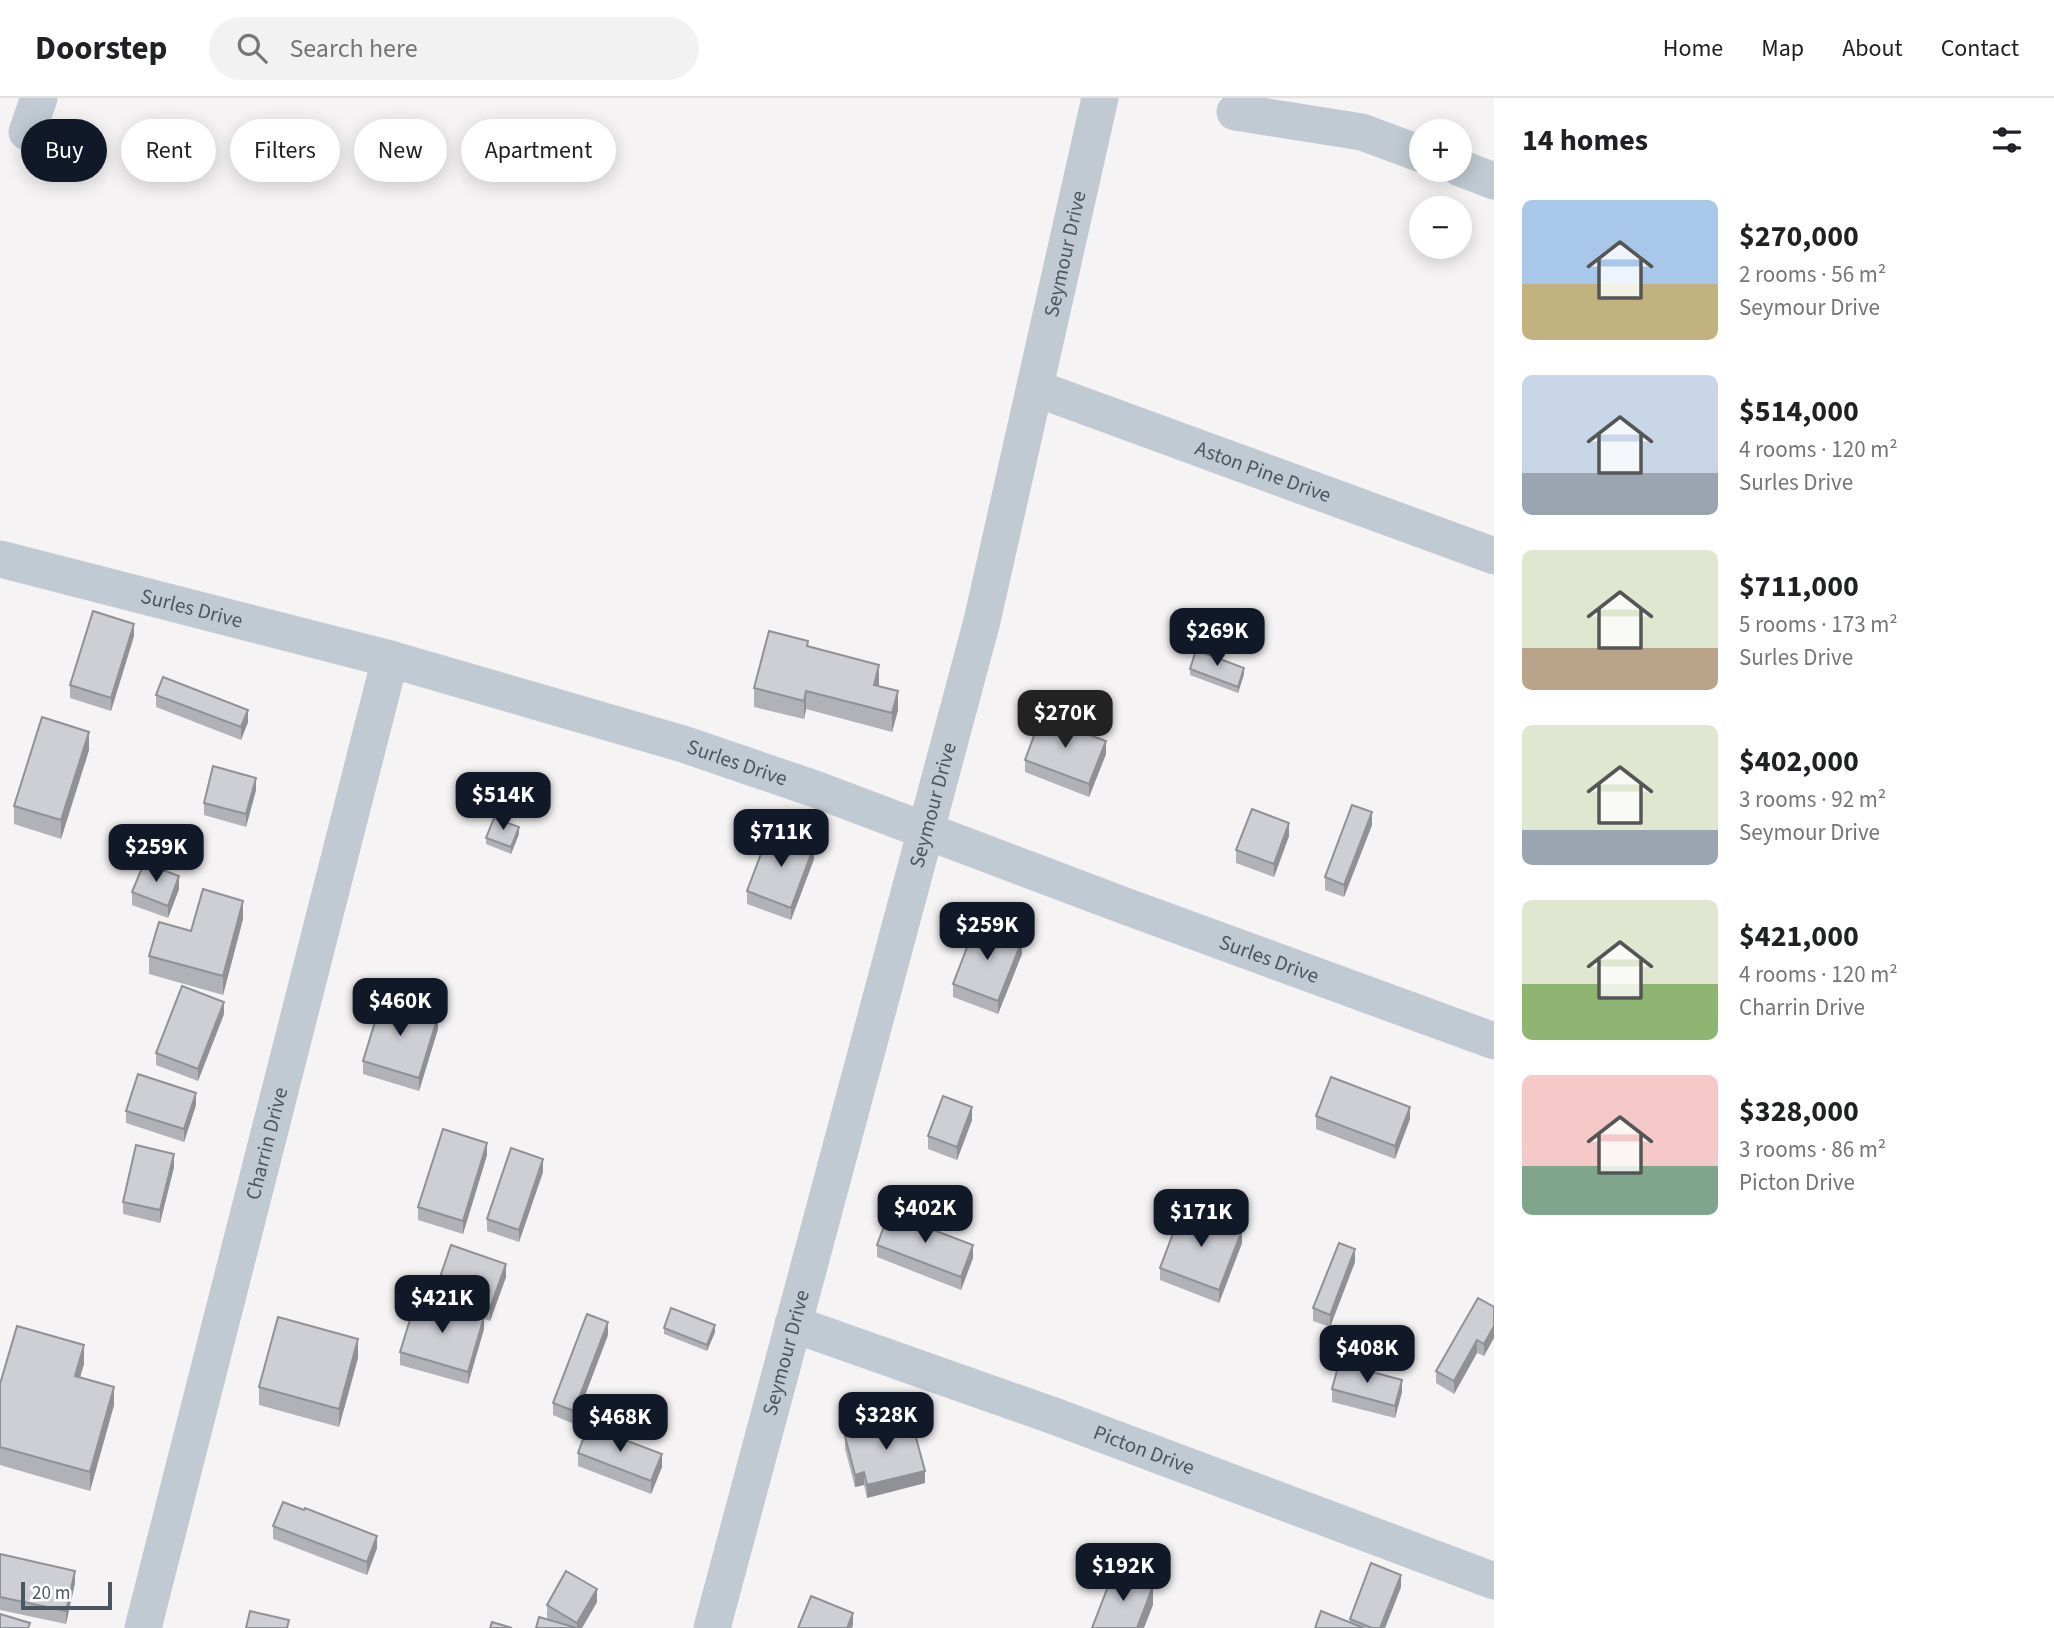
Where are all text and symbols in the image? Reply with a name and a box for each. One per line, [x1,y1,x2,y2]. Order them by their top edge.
search box [209,17,699,80]
text: Doorstep [35,25,167,72]
icon: search [233,29,271,67]
text: Search here [289,30,418,67]
text: Home [1663,31,1723,66]
text: Map [1761,31,1804,66]
text: About [1842,31,1903,66]
text: Contact [1941,31,2019,66]
chip: Buy [21,119,107,182]
chip: Rent [121,119,216,182]
chip: Filters [230,119,340,182]
chip: New [354,119,447,182]
chip: Apartment [461,119,616,182]
map controls [1409,119,1472,259]
button: + [1409,119,1472,182]
text: 14 homes [1522,119,1648,162]
icon: filters [1988,121,2026,159]
street label: Seymour Drive [1036,188,1094,320]
button: − [1409,196,1472,259]
text: $270,000 [1739,215,1859,258]
icon: home [1578,228,1662,312]
text: 2 rooms · 56 m² [1739,258,1886,291]
text: Seymour Drive [1739,291,1880,324]
text: $514,000 [1739,390,1859,433]
icon: home [1578,403,1662,487]
street label: Aston Pine Drive [1191,433,1335,510]
text: 4 rooms · 120 m² [1739,433,1898,466]
text: Surles Drive [1739,466,1853,499]
text: $711,000 [1739,565,1859,608]
icon: home [1578,578,1662,662]
street label: Surles Drive [138,581,246,636]
pin: $269K [1168,608,1266,668]
text: 5 rooms · 173 m² [1739,608,1898,641]
text: $269K [1186,614,1248,647]
text: Surles Drive [1739,641,1853,674]
pin: $270K [1016,690,1114,750]
text: $270K [1034,696,1096,729]
street label: Surles Drive [683,731,791,794]
street label: Seymour Drive [901,739,964,871]
text: $402,000 [1739,740,1859,783]
icon: home [1578,753,1662,837]
pin: $514K [454,772,552,832]
text: $514K [472,778,534,811]
text: 3 rooms · 92 m² [1739,783,1886,816]
pin: $711K [732,810,830,869]
text: $711K [750,815,812,848]
text: Seymour Drive [1739,816,1880,849]
pin: $259K [107,824,205,884]
text: $259K [125,830,187,863]
pin: $259K [938,902,1036,962]
text: $259K [956,908,1018,941]
text: $421,000 [1739,915,1859,958]
street label: Surles Drive [1215,927,1323,991]
icon: home [1578,928,1662,1012]
text: 4 rooms · 120 m² [1739,958,1898,991]
pin: $460K [351,978,449,1038]
text: $460K [369,984,431,1017]
text: Charrin Drive [1739,991,1865,1024]
street label: Charrin Drive [238,1084,295,1203]
text: $328,000 [1739,1090,1859,1133]
icon: home [1578,1103,1662,1187]
text: 3 rooms · 86 m² [1739,1133,1886,1166]
text: Picton Drive [1739,1166,1855,1199]
pin: $402K [876,1186,974,1245]
pin: $171K [1152,1190,1250,1249]
text: $402K [894,1191,956,1224]
text: $171K [1170,1195,1232,1228]
pin: $421K [393,1276,491,1335]
text: $421K [411,1281,473,1314]
street label: Seymour Drive [755,1287,817,1419]
pin: $408K [1318,1326,1416,1385]
text: $408K [1336,1331,1398,1364]
pin: $328K [837,1392,935,1452]
pin: $468K [571,1394,669,1454]
text: $328K [855,1398,917,1431]
text: $468K [589,1400,651,1433]
street label: Picton Drive [1089,1417,1199,1482]
pin: $192K [1074,1544,1172,1603]
text: $192K [1092,1549,1154,1582]
scale bar [21,1579,112,1611]
text: 20 m [32,1580,70,1607]

